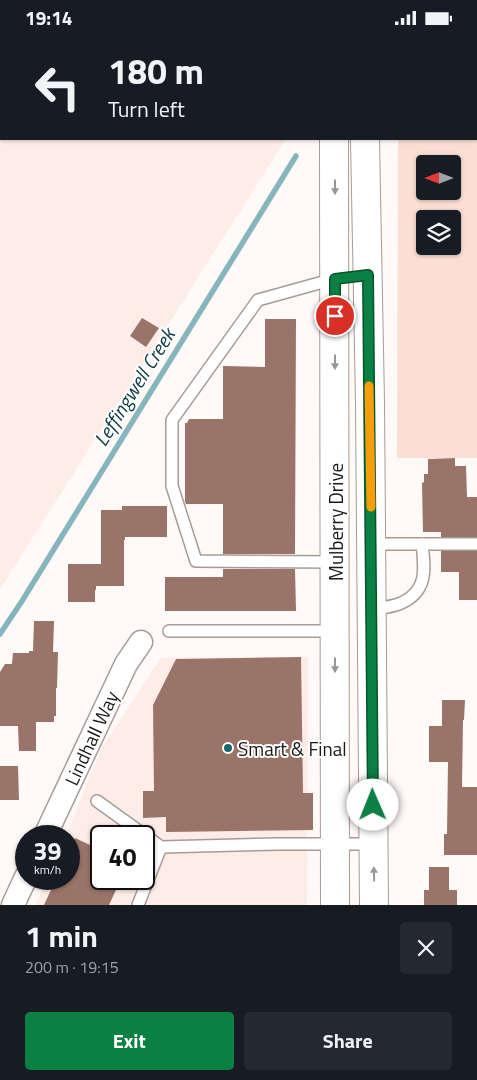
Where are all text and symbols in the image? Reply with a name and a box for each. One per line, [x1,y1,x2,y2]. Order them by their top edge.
text: 19:14 [25,3,72,32]
text: 180 m [108,44,204,98]
icon: left [25,55,90,120]
text: Turn left [108,92,185,126]
north arrow [416,155,461,200]
map controls [416,155,461,255]
one-way arrow [331,180,339,196]
button: layers [416,210,461,255]
pin [314,295,356,337]
icon: arrive [321,302,349,330]
water label: Leffingwell Creek [85,320,184,452]
one-way arrow [331,355,339,371]
street label: Mulberry Drive [321,463,350,581]
one-way arrow [331,657,339,673]
street label: Lindhall Way [56,686,126,790]
place label: Smart & Final [238,734,347,763]
marker: Smart & Final [222,742,234,754]
position arrow [346,778,398,830]
speed limit sign: 40 [90,825,155,890]
text: 39 [33,832,62,870]
text: km/h [34,860,61,879]
one-way arrow [369,866,377,882]
text: 1 min [25,913,98,959]
button: close [400,922,452,974]
text: 200 m · 19:15 [25,955,119,979]
button: Exit [25,1012,234,1070]
button: Share [244,1012,452,1070]

